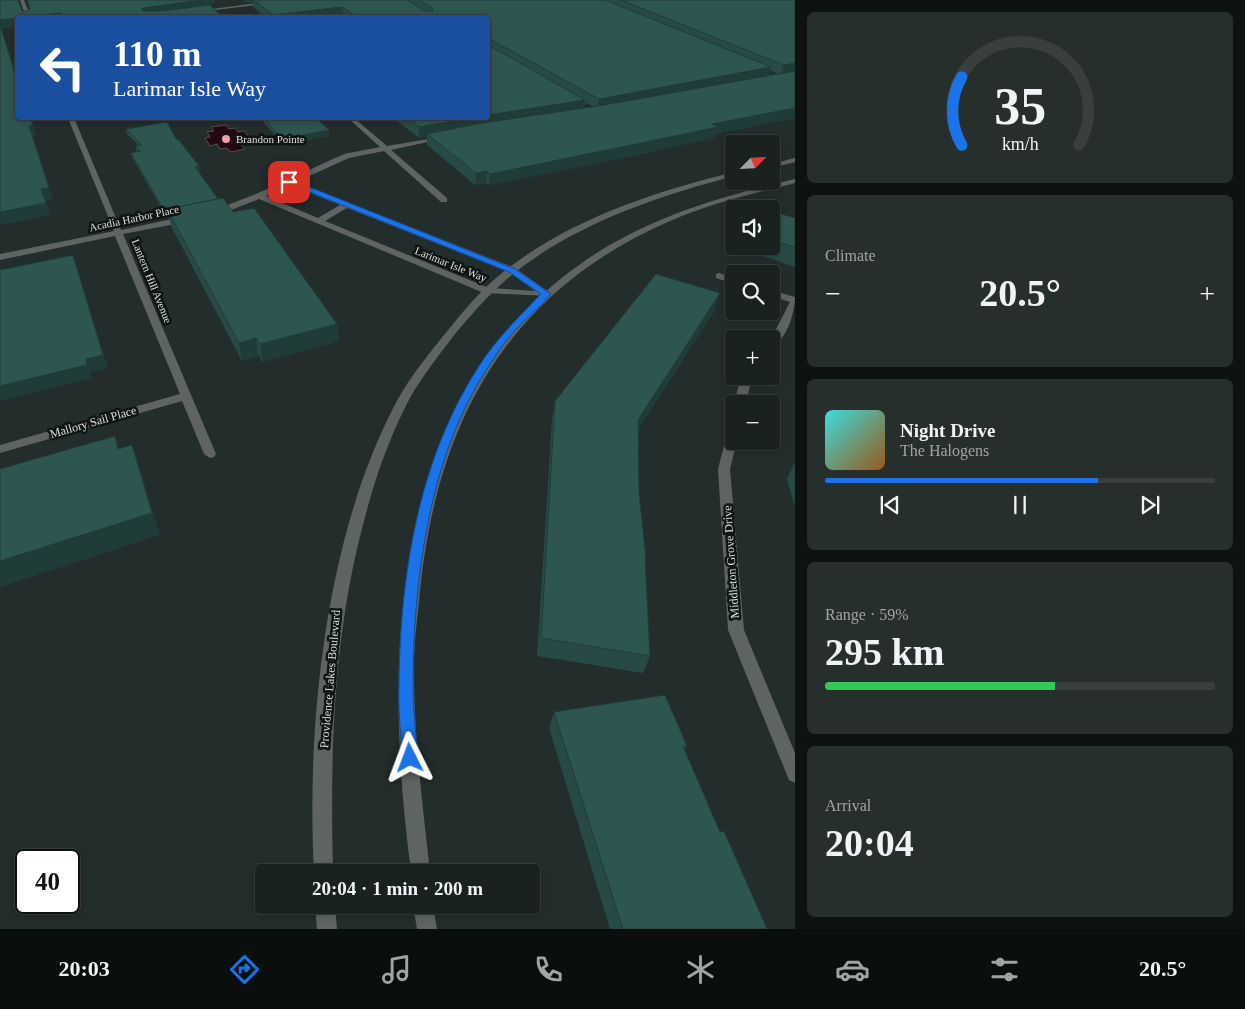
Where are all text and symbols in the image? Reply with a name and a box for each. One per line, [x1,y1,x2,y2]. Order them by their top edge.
icon: left [30,35,95,100]
text: 110 m [113,35,201,74]
text: Larimar Isle Way [113,76,266,101]
text: 35 [994,78,1046,135]
marker: Brandon Pointe [220,133,232,145]
place label: Brandon Pointe [236,133,305,145]
text: km/h [1002,134,1038,154]
north arrow [725,135,780,190]
map controls [725,135,780,450]
pin [268,161,310,203]
icon: arrive [275,168,303,196]
button: sound [725,200,780,255]
street label: Acadia Harbor Place [88,203,180,233]
street label: Lantern Hill Avenue [130,237,174,325]
street label: Larimar Isle Way [413,244,489,284]
text: Climate [825,247,876,264]
button: search [725,265,780,320]
text: 20.5° [979,272,1061,314]
text: − [825,278,841,309]
text: + [1199,278,1215,309]
button: + [725,330,780,385]
button: − [725,395,780,450]
street label: Mallory Sail Place [48,403,138,441]
text: Night Drive [900,420,996,441]
text: The Halogens [900,442,989,459]
icon: previous [876,491,904,519]
icon: pause [1006,491,1034,519]
icon: next [1136,491,1164,519]
street label: Middleton Grove Drive [720,505,742,619]
text: Range · 59% [825,606,909,623]
street label: Providence Lakes Boulevard [317,609,343,749]
text: 295 km [825,631,944,673]
position arrow [383,731,435,783]
text: Arrival [825,797,871,814]
text: 20:04 [825,822,914,864]
speed limit sign: 40 [15,849,80,914]
text: 20:04 · 1 min · 200 m [312,878,483,899]
icon: directions [227,952,262,987]
icon: music [379,952,414,987]
icon: phone [531,952,566,987]
icon: climate [683,952,718,987]
icon: car [835,952,870,987]
icon: filters [987,952,1022,987]
text: 20:03 [59,956,110,981]
text: 20.5° [1139,956,1186,981]

